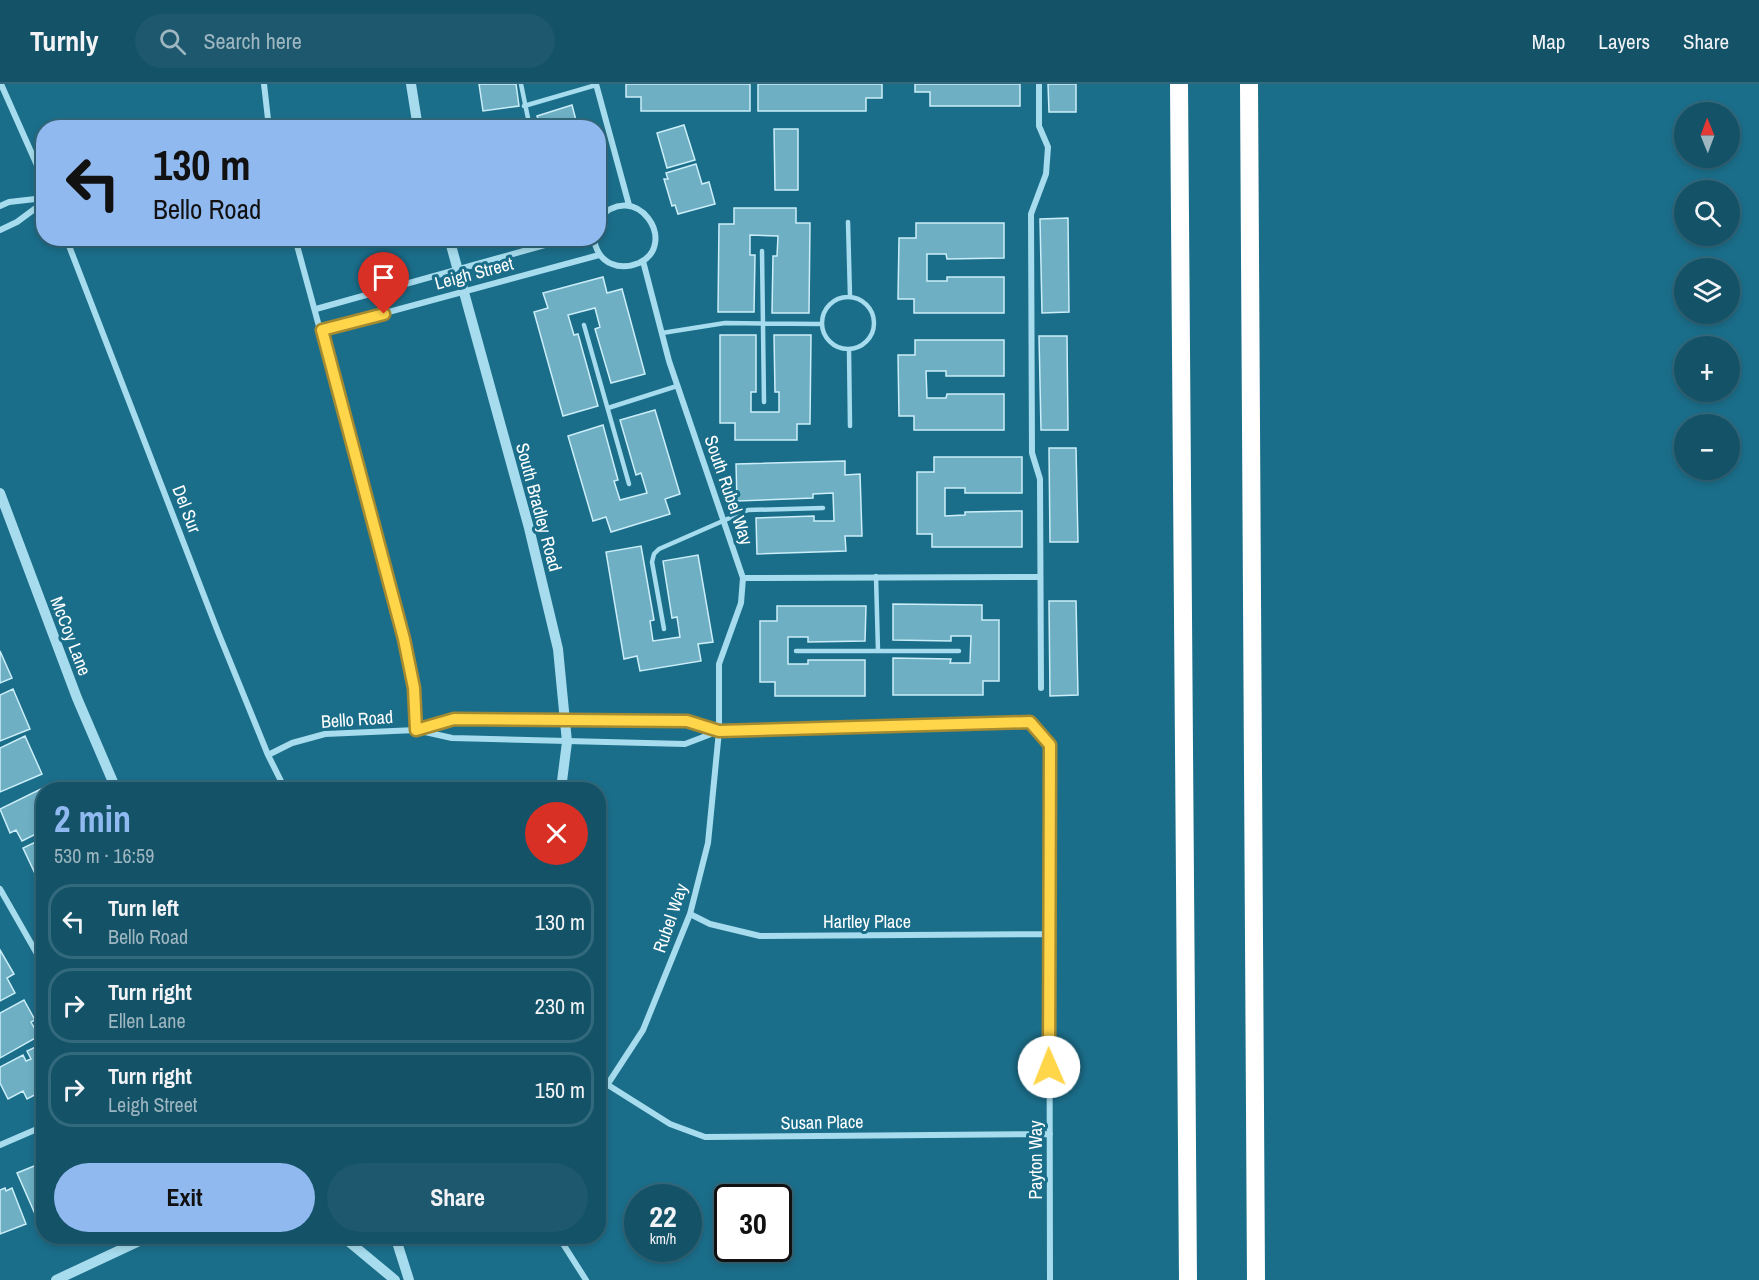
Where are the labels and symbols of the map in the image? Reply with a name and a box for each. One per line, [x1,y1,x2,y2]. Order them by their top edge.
north arrow [1674,102,1740,168]
street label: Leigh Street [432,251,516,295]
pin [358,252,409,314]
street label: South Rubel Way [699,432,760,549]
street label: South Bradley Road [510,440,568,574]
street label: Del Sur [167,482,208,537]
street label: McCoy Lane [44,593,98,679]
street label: Bello Road [320,704,394,734]
street label: Rubel Way [647,879,694,956]
street label: Hartley Place [823,909,911,934]
position arrow [1017,1035,1081,1099]
street label: Susan Place [780,1109,864,1135]
street label: Payton Way [1023,1120,1048,1200]
speed limit sign: 30 [714,1184,792,1262]

